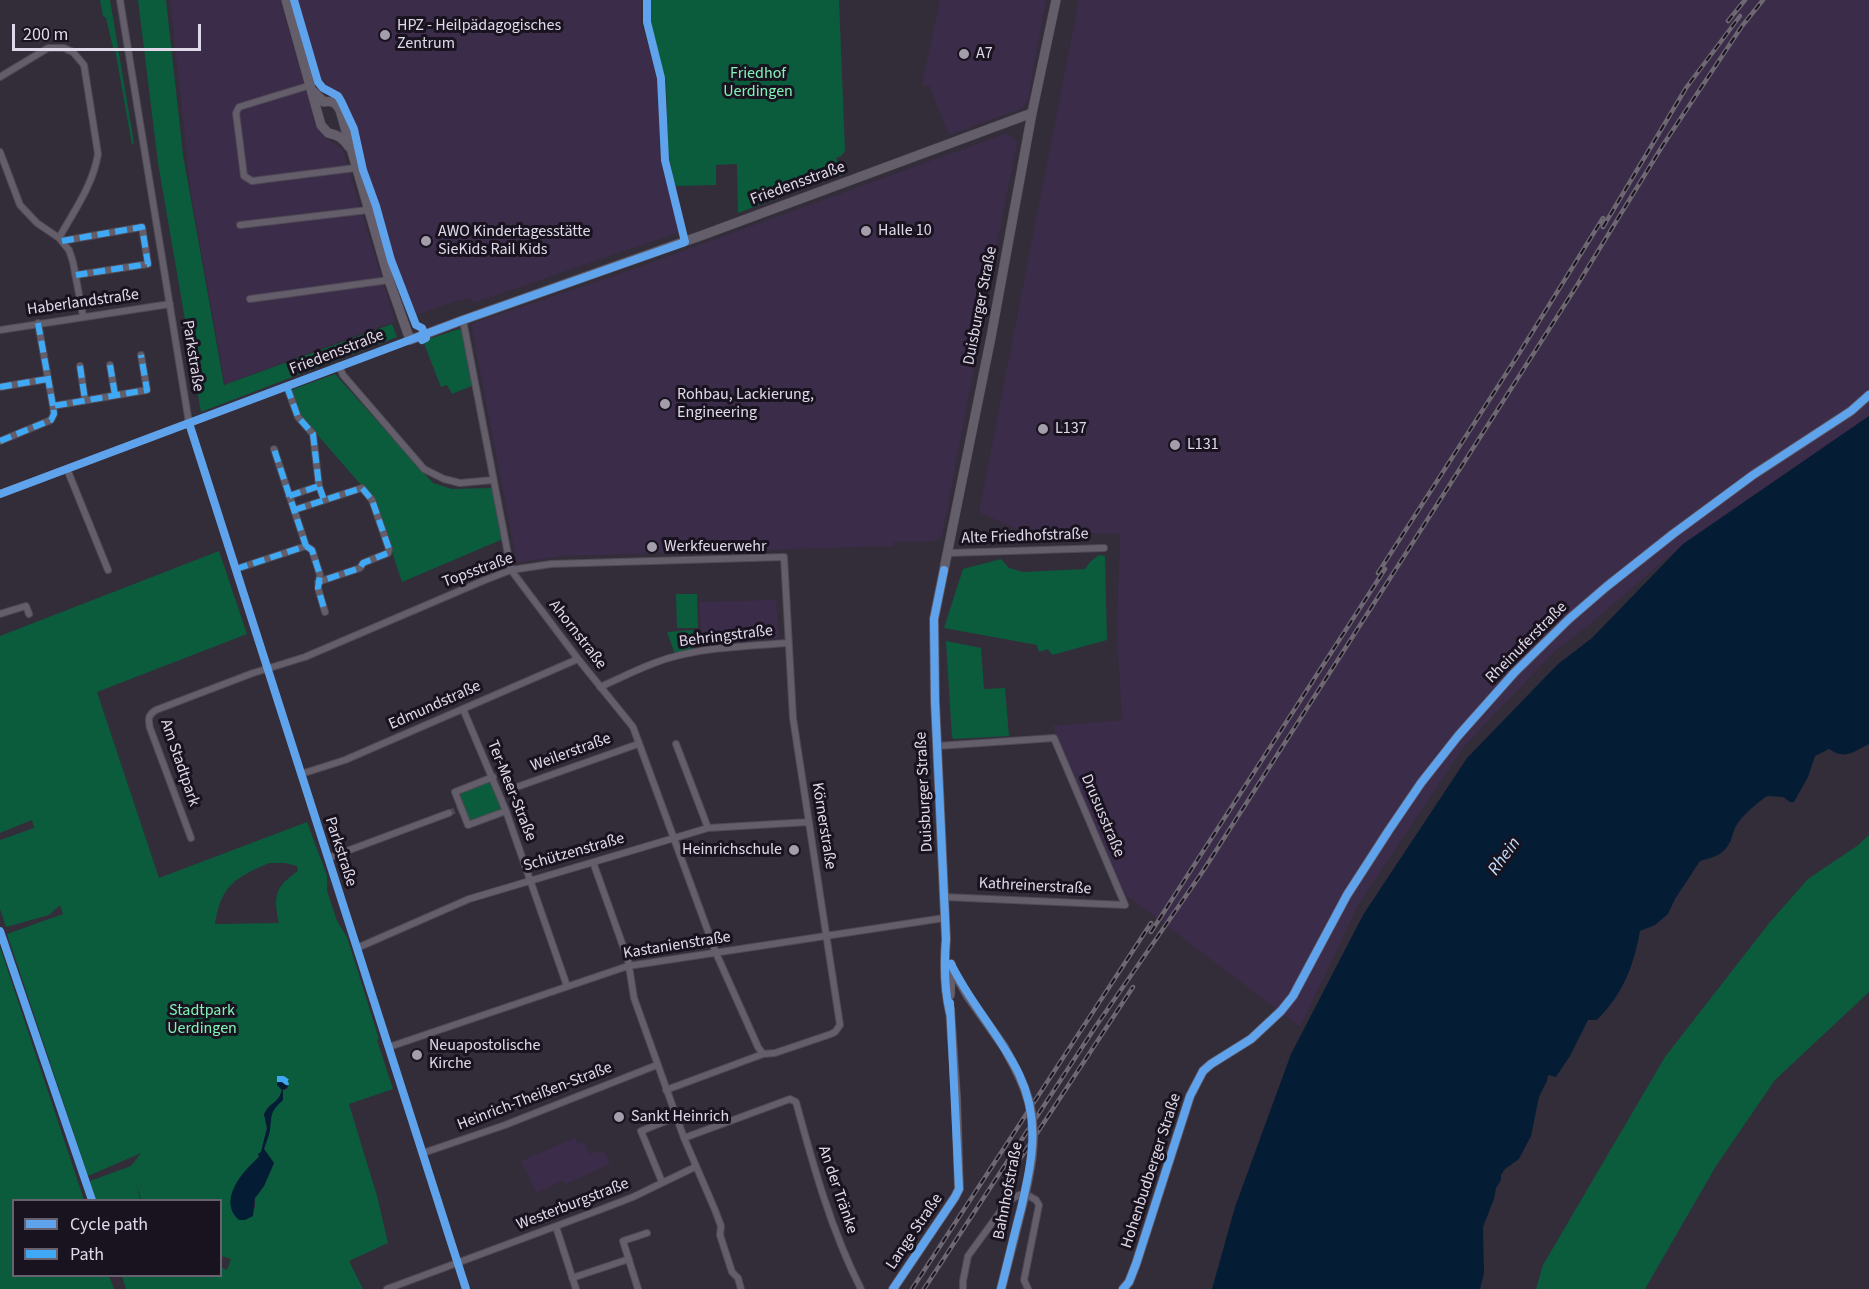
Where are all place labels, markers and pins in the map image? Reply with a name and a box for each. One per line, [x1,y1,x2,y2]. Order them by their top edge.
place label: HPZ - Heilpädagogisches Zentrum [397,16,561,54]
marker: HPZ - Heilpädagogisches Zentrum [378,28,392,42]
place label: A7 [976,44,993,64]
marker: A7 [957,47,971,61]
place label: Halle 10 [878,221,932,241]
place label: AWO Kindertagesstätte SieKids Rail Kids [438,222,590,260]
marker: Halle 10 [859,224,873,238]
marker: AWO Kindertagesstätte SieKids Rail Kids [419,234,433,248]
place label: Rohbau, Lackierung, Engineering [677,385,814,423]
marker: Rohbau, Lackierung, Engineering [658,397,672,411]
place label: L137 [1055,419,1087,439]
marker: L137 [1036,422,1050,436]
place label: L131 [1187,435,1219,455]
marker: L131 [1168,438,1182,452]
place label: Werkfeuerwehr [664,537,767,557]
marker: Werkfeuerwehr [645,540,659,554]
place label: Heinrichschule [682,840,782,860]
marker: Heinrichschule [787,843,801,857]
place label: Neuapostolische Kirche [429,1036,540,1074]
marker: Neuapostolische Kirche [410,1048,424,1062]
place label: Sankt Heinrich [631,1107,729,1127]
marker: Sankt Heinrich [612,1110,626,1124]

